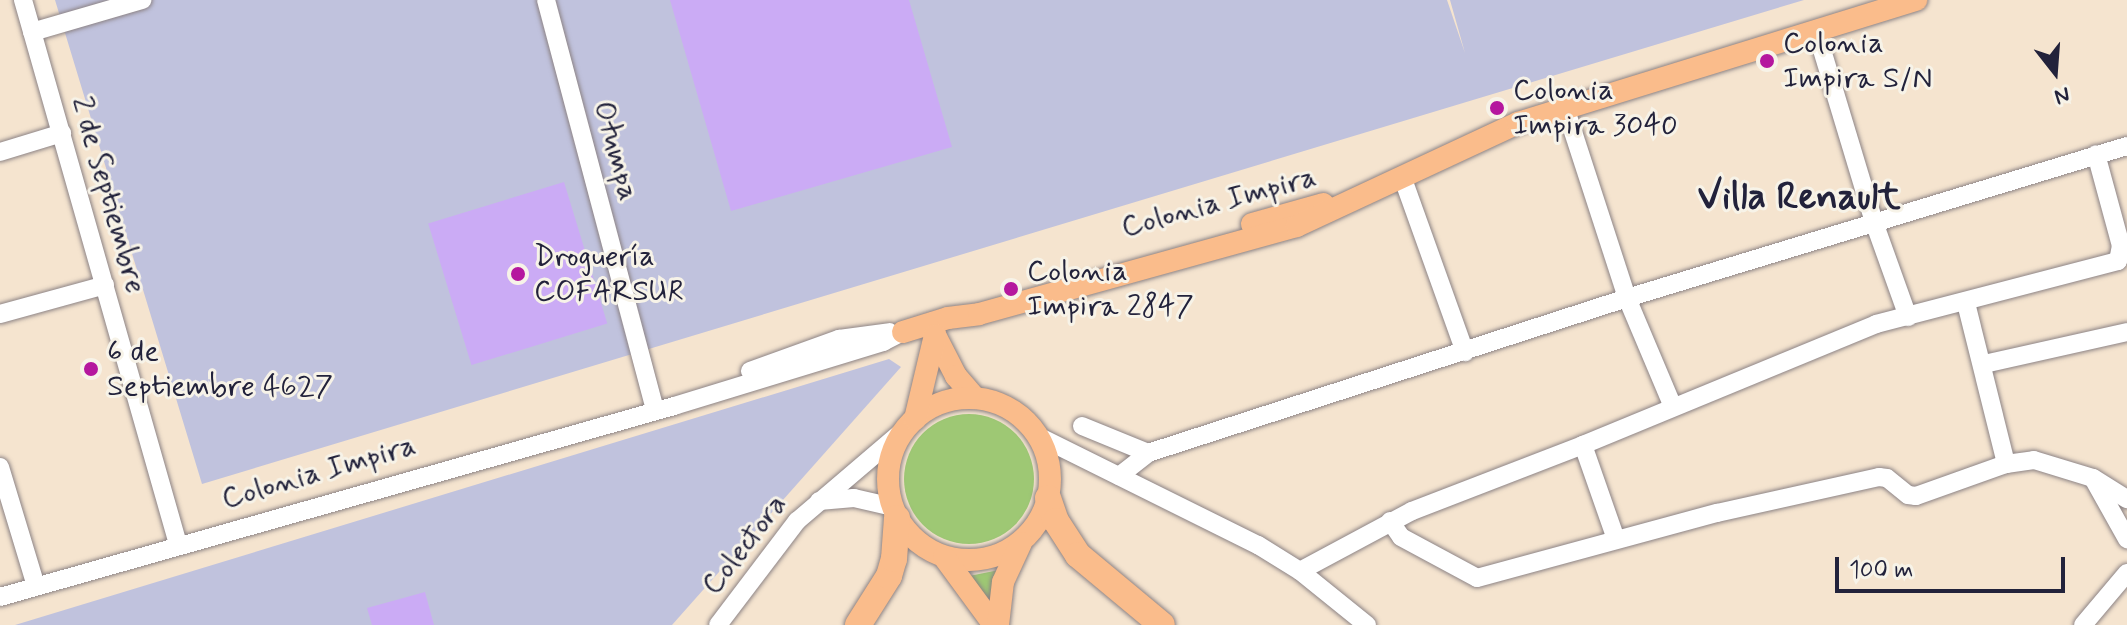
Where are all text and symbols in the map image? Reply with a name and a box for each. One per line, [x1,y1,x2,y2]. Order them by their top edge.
place label: Colonia Impira S/N [1783,26,1932,96]
north arrow [2015,32,2095,112]
marker: Colonia Impira S/N [1758,52,1776,70]
place label: Colonia Impira 3040 [1513,73,1678,144]
text: N [2051,79,2073,110]
street label: 2 de Septiembre [62,90,154,300]
street label: Otumpa [584,97,646,205]
marker: Colonia Impira 3040 [1488,99,1506,117]
street label: Colonia Impira [1118,160,1320,246]
district label: Villa Renault [1694,175,1904,221]
place label: Droguería COFARSUR [534,239,684,310]
place label: Colonia Impira 2847 [1027,254,1194,324]
marker: Droguería COFARSUR [509,265,527,283]
marker: Colonia Impira 2847 [1002,280,1020,298]
place label: 6 de Septiembre 4627 [107,334,333,404]
marker: 6 de Septiembre 4627 [82,360,100,378]
street label: Colonia Impira [218,428,420,518]
street label: Colectora [695,488,795,602]
scale bar [1839,541,2069,591]
text: 100 m [1849,555,1913,586]

